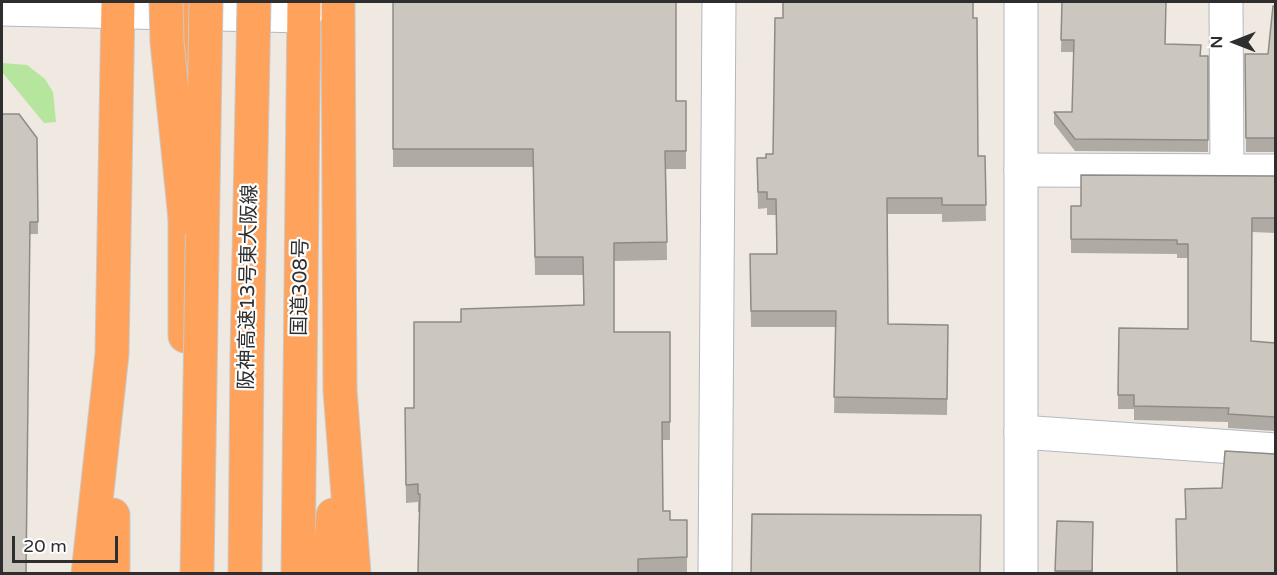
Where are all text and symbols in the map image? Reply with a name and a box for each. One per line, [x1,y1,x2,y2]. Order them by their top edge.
north arrow [1205,12,1265,72]
text: N [1207,36,1227,48]
street label: 阪神高速13号東大阪線 [235,184,263,390]
street label: 国道308号 [288,238,314,336]
scale bar [15,524,122,562]
text: 20 m [23,535,67,557]

